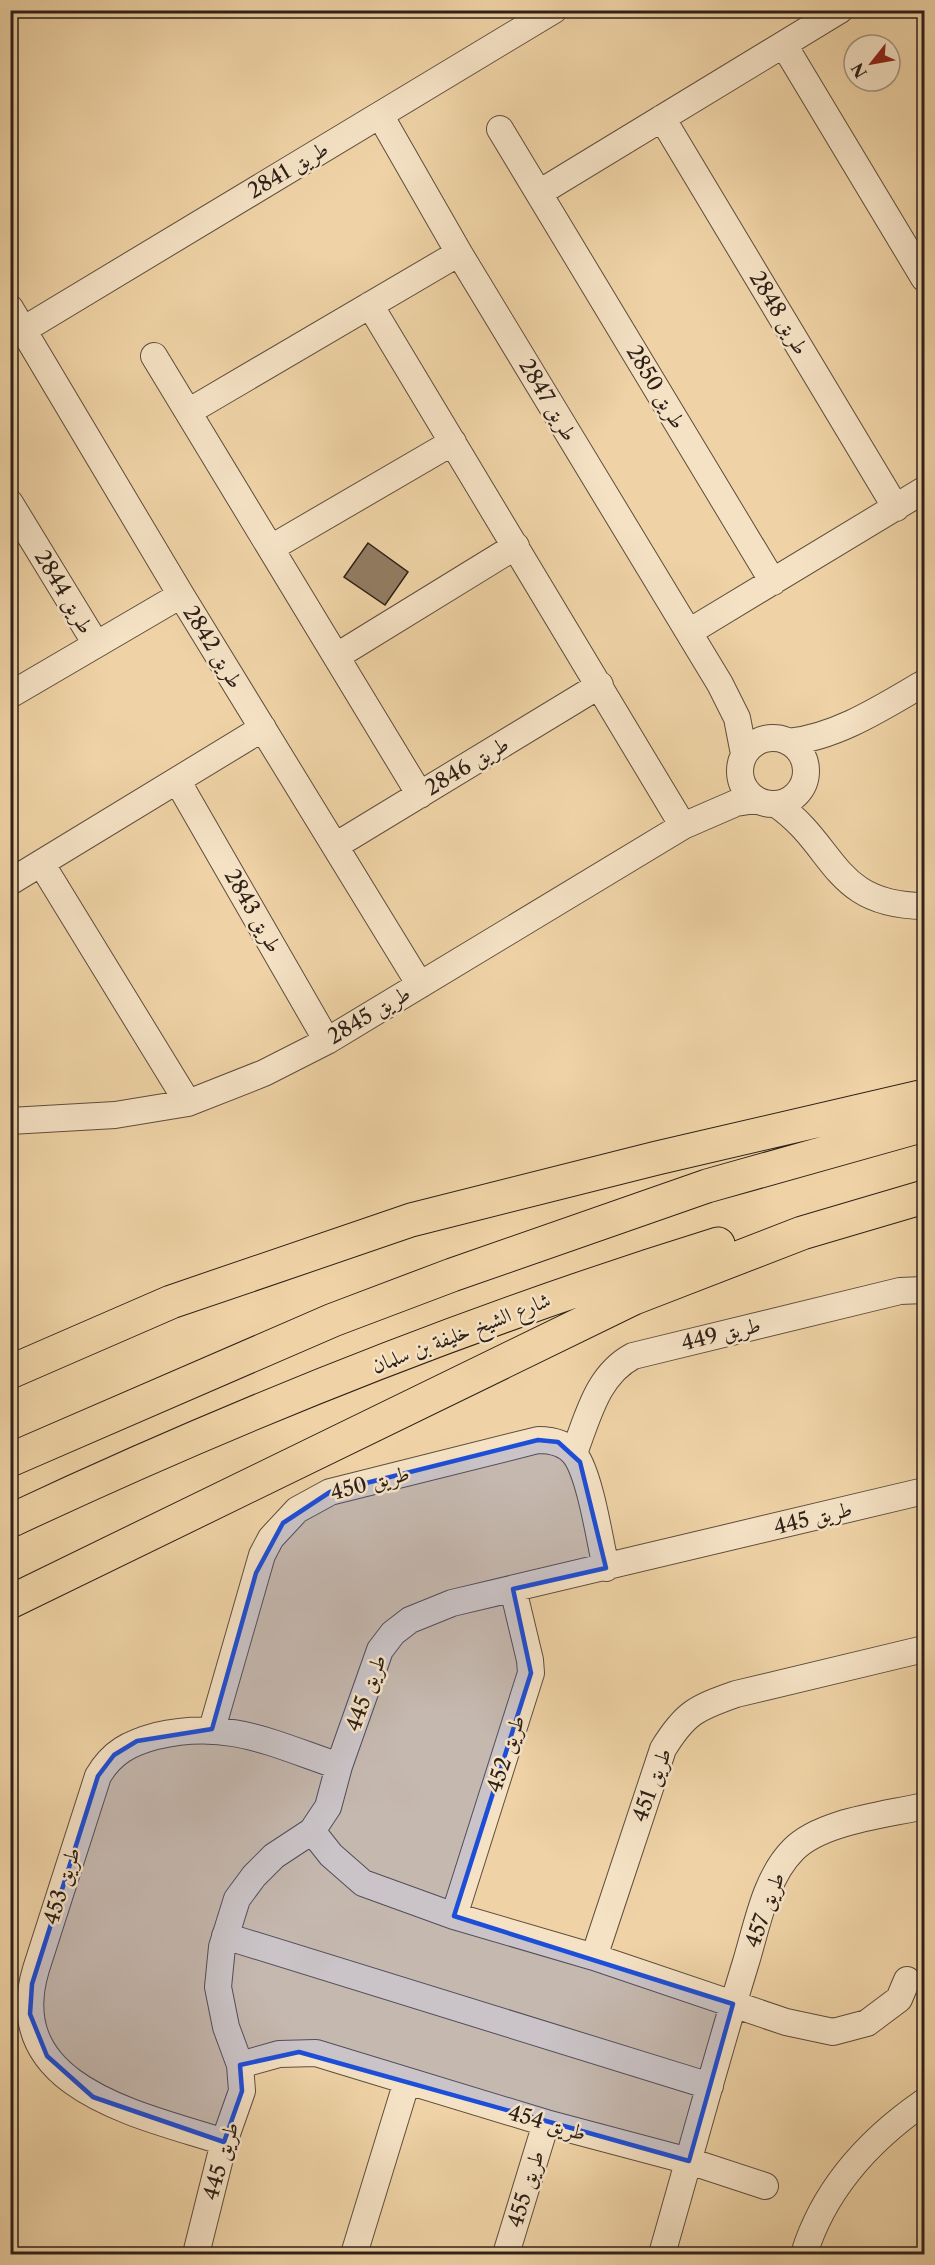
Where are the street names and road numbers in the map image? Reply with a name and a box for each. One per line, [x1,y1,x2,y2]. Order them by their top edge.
street label: طريق 2841 [243,136,333,204]
street label: طريق 2848 [744,266,814,360]
street label: طريق 2850 [621,340,691,434]
street label: طريق 2847 [513,354,583,446]
street label: طريق 2844 [29,546,99,638]
street label: طريق 2842 [177,601,249,693]
street label: طريق 2846 [420,731,514,801]
street label: طريق 2843 [219,865,287,957]
street label: طريق 2845 [323,980,415,1050]
street label: شارع الشيخ خليفة بن سلمان [368,1287,556,1385]
street label: طريق 449 [679,1312,763,1356]
street label: طريق 450 [328,1460,412,1506]
street label: طريق 445 [771,1496,855,1540]
street label: طريق 445 [340,1651,392,1735]
street label: طريق 452 [481,1712,531,1796]
street label: طريق 451 [627,1745,677,1825]
street label: طريق 453 [38,1844,86,1928]
street label: طريق 457 [739,1869,791,1951]
street label: طريق 454 [505,2100,589,2146]
street label: طريق 445 [198,2119,244,2203]
street label: طريق 455 [502,2147,550,2231]

